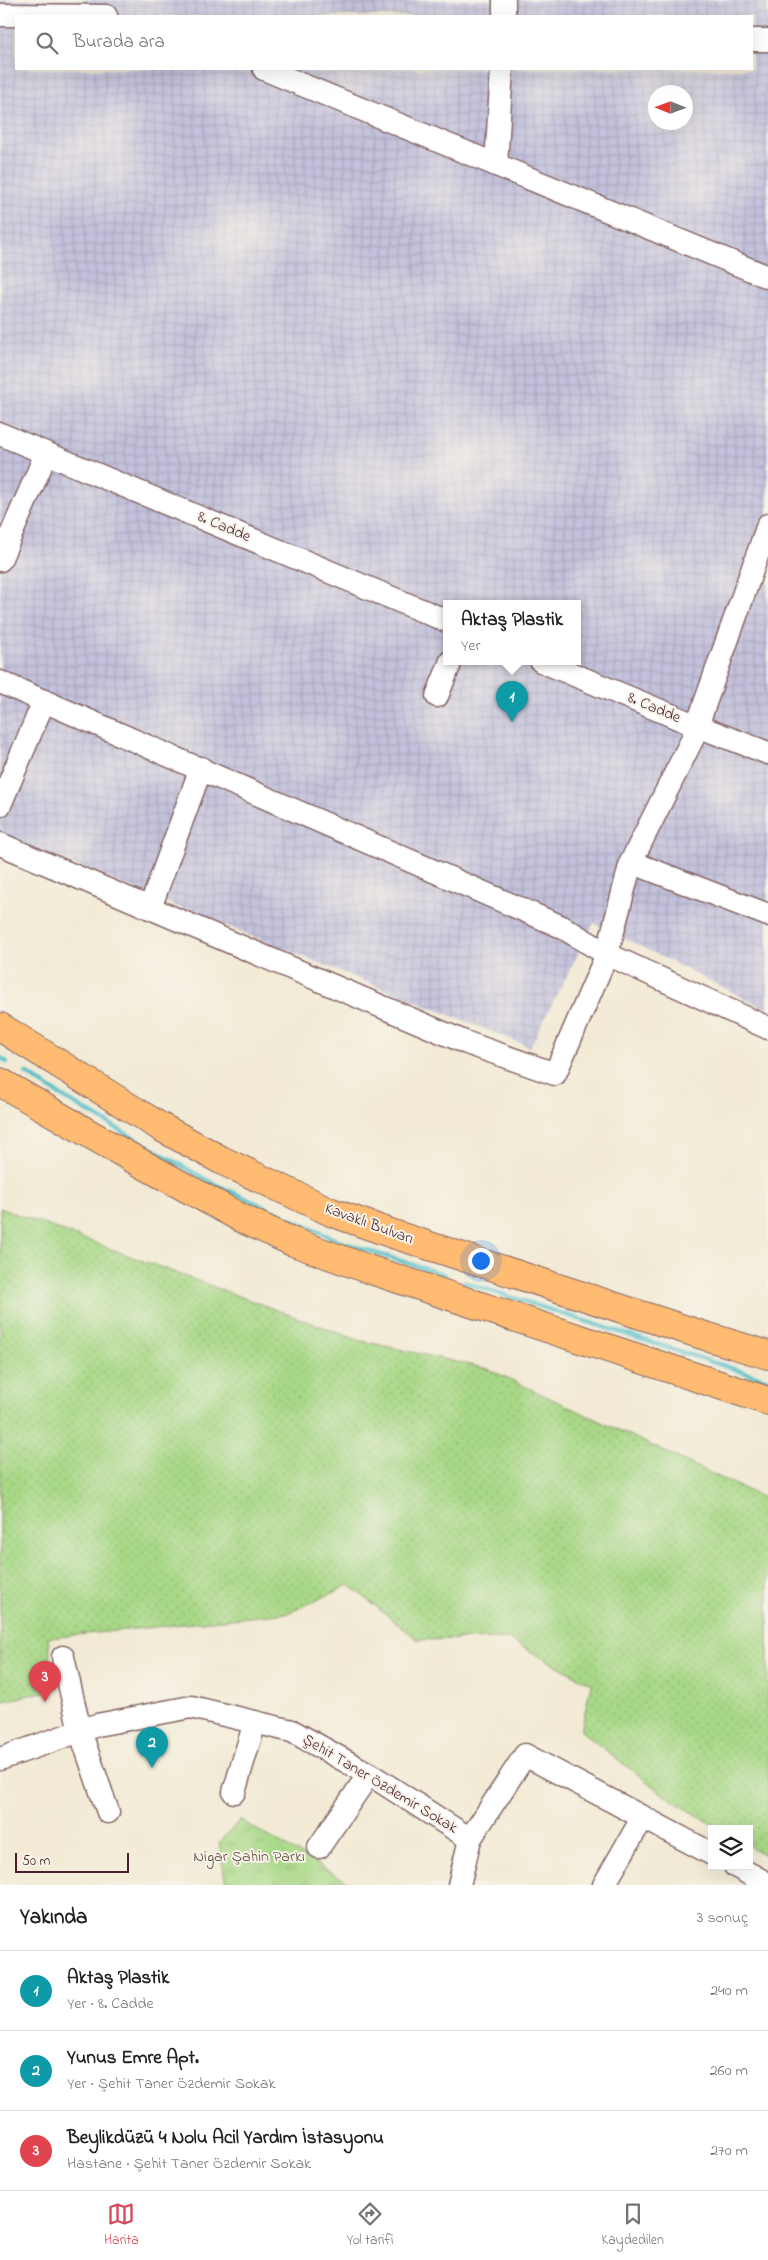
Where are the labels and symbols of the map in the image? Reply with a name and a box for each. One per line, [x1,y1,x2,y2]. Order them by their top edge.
north arrow [648,85,693,130]
street label: 8. Cadde [194,505,255,549]
pin: 1 [496,681,528,722]
street label: 8. Cadde [624,686,685,730]
street label: Kavaklı Bulvarı [321,1197,417,1251]
your location [468,1248,494,1274]
pin: 3 [29,1661,61,1702]
pin: 2 [136,1727,168,1768]
street label: Şehit Taner Özdemir Sokak [298,1728,463,1841]
park label: Nigar Şahin Parkı [193,1845,305,1869]
scale bar [15,1850,129,1873]

